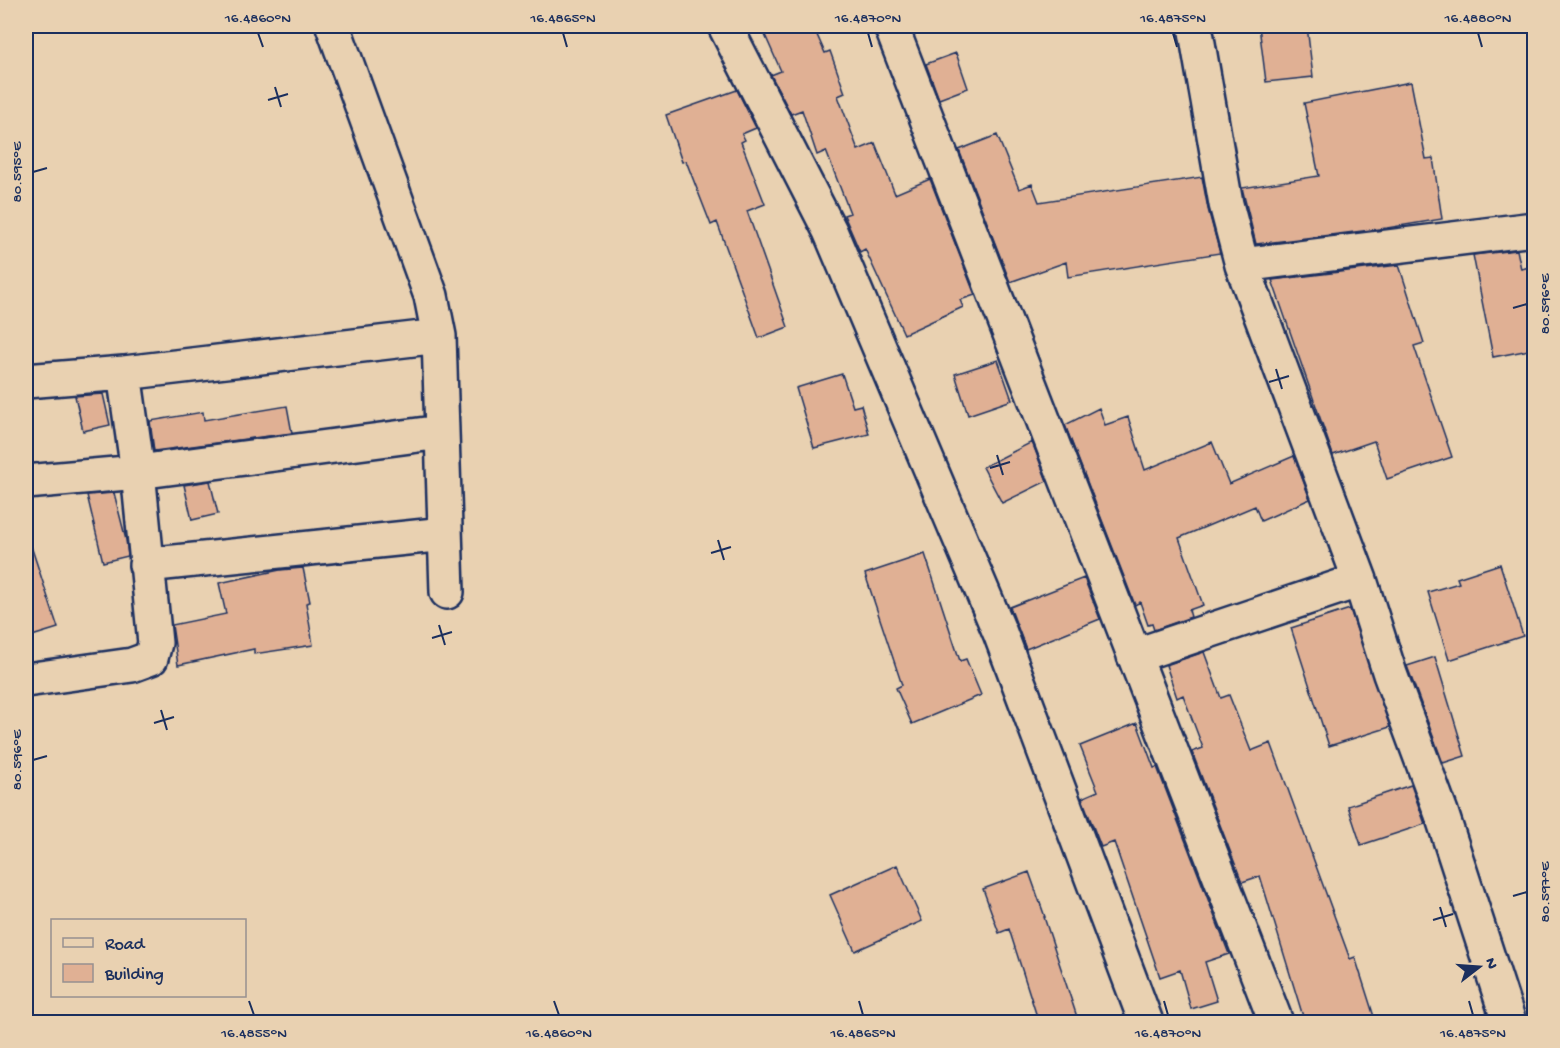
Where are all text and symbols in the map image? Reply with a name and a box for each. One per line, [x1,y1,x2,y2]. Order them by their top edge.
text: 16.4860°N [224,10,291,28]
text: 16.4865°N [529,10,596,28]
text: 16.4870°N [834,10,901,28]
text: 16.4875°N [1139,10,1206,28]
text: 16.4880°N [1444,10,1512,28]
text: 80.595°E [9,141,27,202]
text: 80.596°E [1537,273,1555,334]
text: 80.596°E [9,729,27,790]
text: 80.597°E [1537,861,1555,922]
legend [51,919,246,997]
text: Road [105,935,146,956]
north arrow [1449,937,1509,997]
text: N [1479,956,1501,972]
text: Building [104,965,164,986]
text: 16.4855°N [220,1025,287,1043]
text: 16.4860°N [525,1025,592,1043]
text: 16.4865°N [829,1025,896,1043]
text: 16.4870°N [1134,1025,1201,1043]
text: 16.4875°N [1439,1025,1506,1043]

